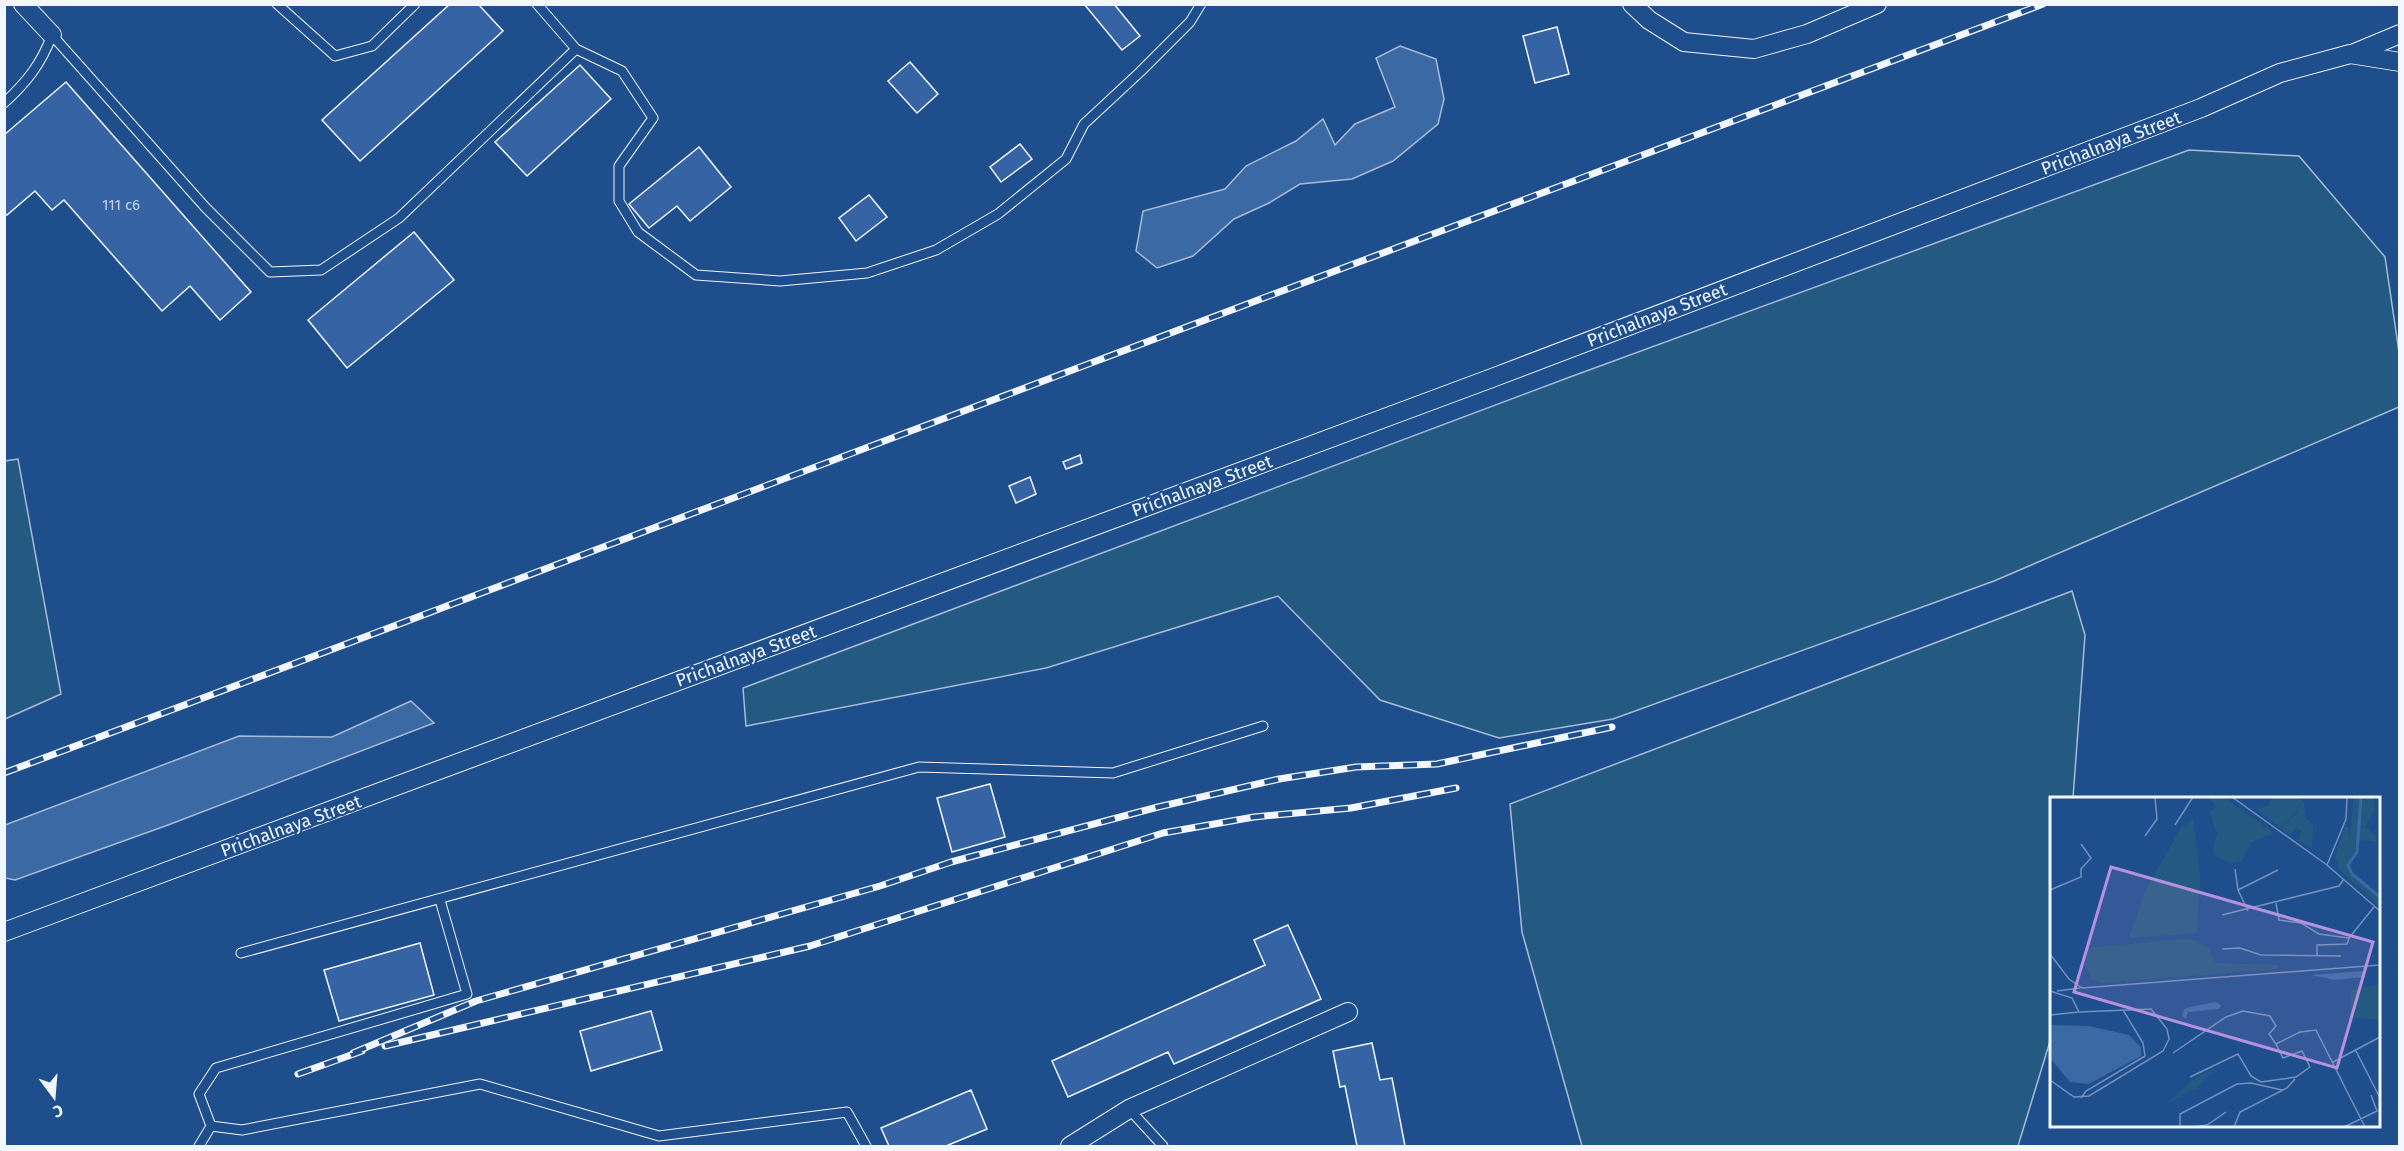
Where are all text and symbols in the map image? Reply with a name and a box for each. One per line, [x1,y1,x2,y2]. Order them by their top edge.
street label: Prichalnaya Street [2038,106,2185,180]
house number: 111 с6 [102,196,140,214]
street label: Prichalnaya Street [1584,278,1731,352]
street label: Prichalnaya Street [1129,450,1276,522]
street label: Prichalnaya Street [673,620,820,692]
street label: Prichalnaya Street [218,790,365,862]
inset map [2050,797,2380,1127]
north arrow [24,1067,84,1127]
text: С [50,1101,65,1122]

